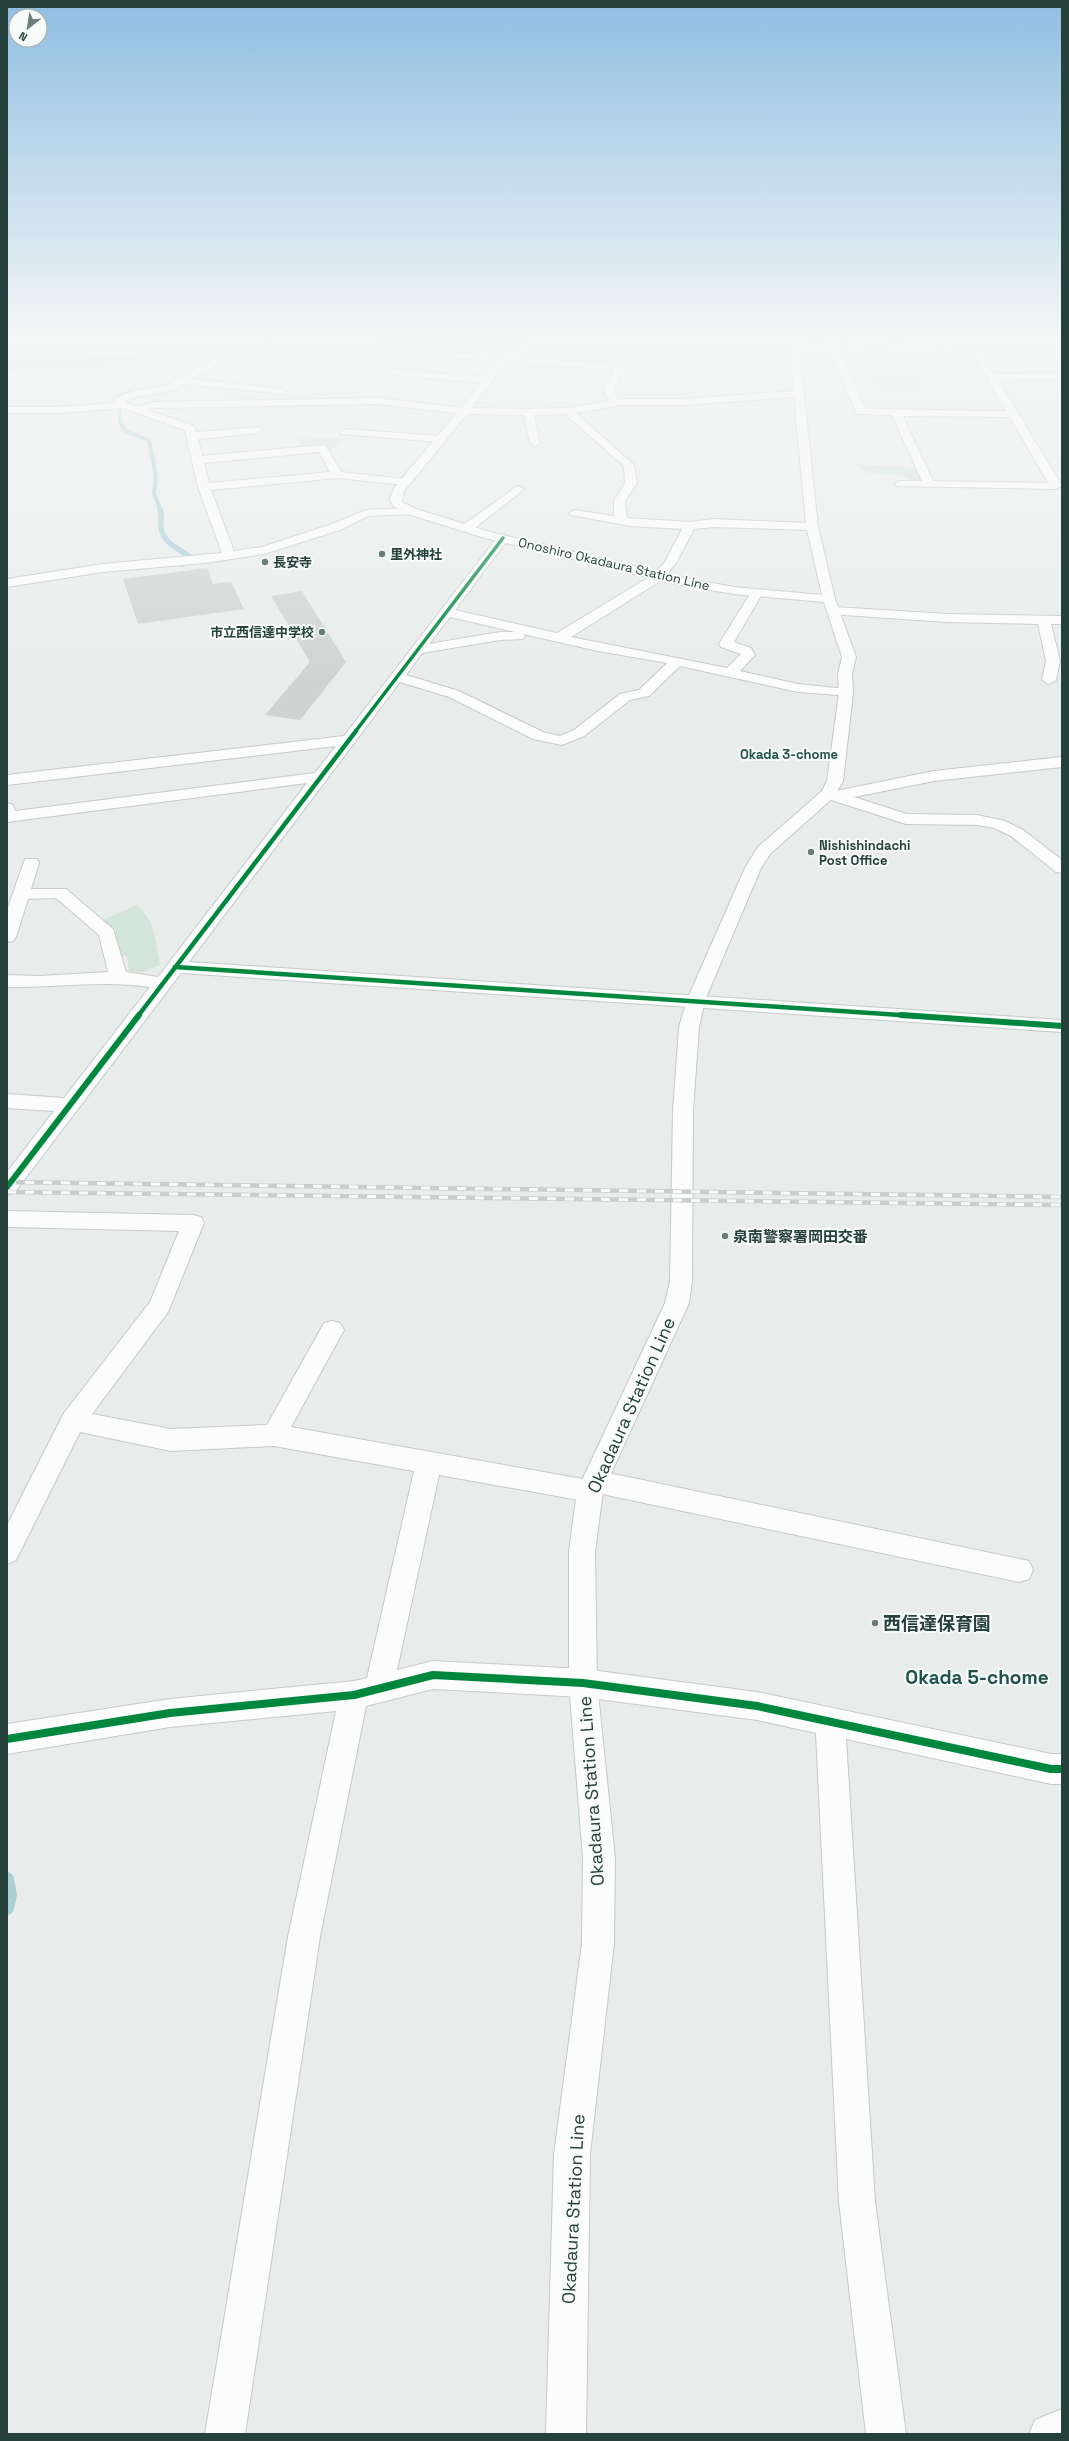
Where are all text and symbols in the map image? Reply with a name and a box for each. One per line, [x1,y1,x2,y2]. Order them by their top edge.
north arrow [8,8,48,48]
text: N [16,29,30,45]
street label: Onoshiro Okadaura Station Line [517,534,711,594]
place label: 里外神社 [390,546,442,563]
marker: 里外神社 [377,549,387,559]
place label: 長安寺 [273,554,312,571]
marker: 長安寺 [260,557,270,567]
place label: 市立西信達中学校 [210,624,314,641]
marker: 市立西信達中学校 [317,627,327,637]
district label: Okada 3-chome [740,746,838,763]
place label: Nishishindachi Post Office [819,837,911,869]
marker: Nishishindachi Post Office [806,847,816,857]
place label: 泉南警察署岡田交番 [733,1227,868,1246]
marker: 泉南警察署岡田交番 [720,1231,730,1241]
street label: Okadaura Station Line [582,1313,680,1497]
place label: 西信達保育園 [883,1612,991,1635]
marker: 西信達保育園 [870,1618,880,1628]
district label: Okada 5-chome [905,1665,1049,1690]
street label: Okadaura Station Line [573,1695,609,1887]
street label: Okadaura Station Line [557,2113,589,2305]

